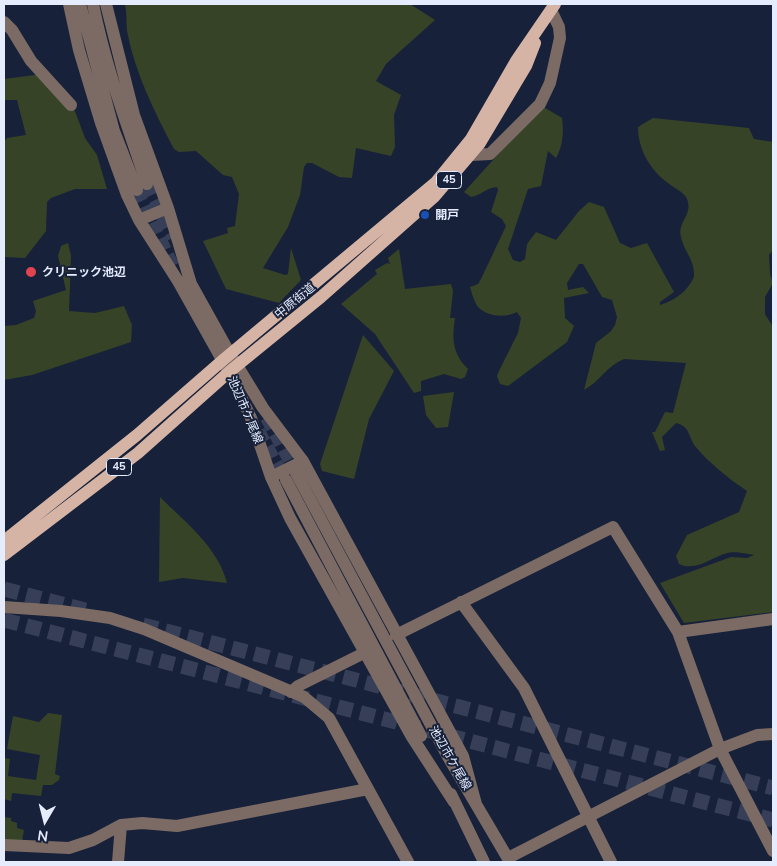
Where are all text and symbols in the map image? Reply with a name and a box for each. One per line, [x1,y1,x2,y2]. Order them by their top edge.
road number: 45 [436,172,462,188]
place label: 開戸 [435,208,459,222]
marker: 開戸 [419,209,431,221]
marker: クリニック池辺 [24,265,38,279]
place label: クリニック池辺 [42,265,126,279]
street label: 中原街道 [272,280,318,322]
street label: 池辺市ケ尾線 [224,374,266,446]
road number: 45 [106,458,132,476]
street label: 池辺市ケ尾線 [426,723,474,793]
north arrow [20,796,70,846]
text: N [36,826,49,846]

